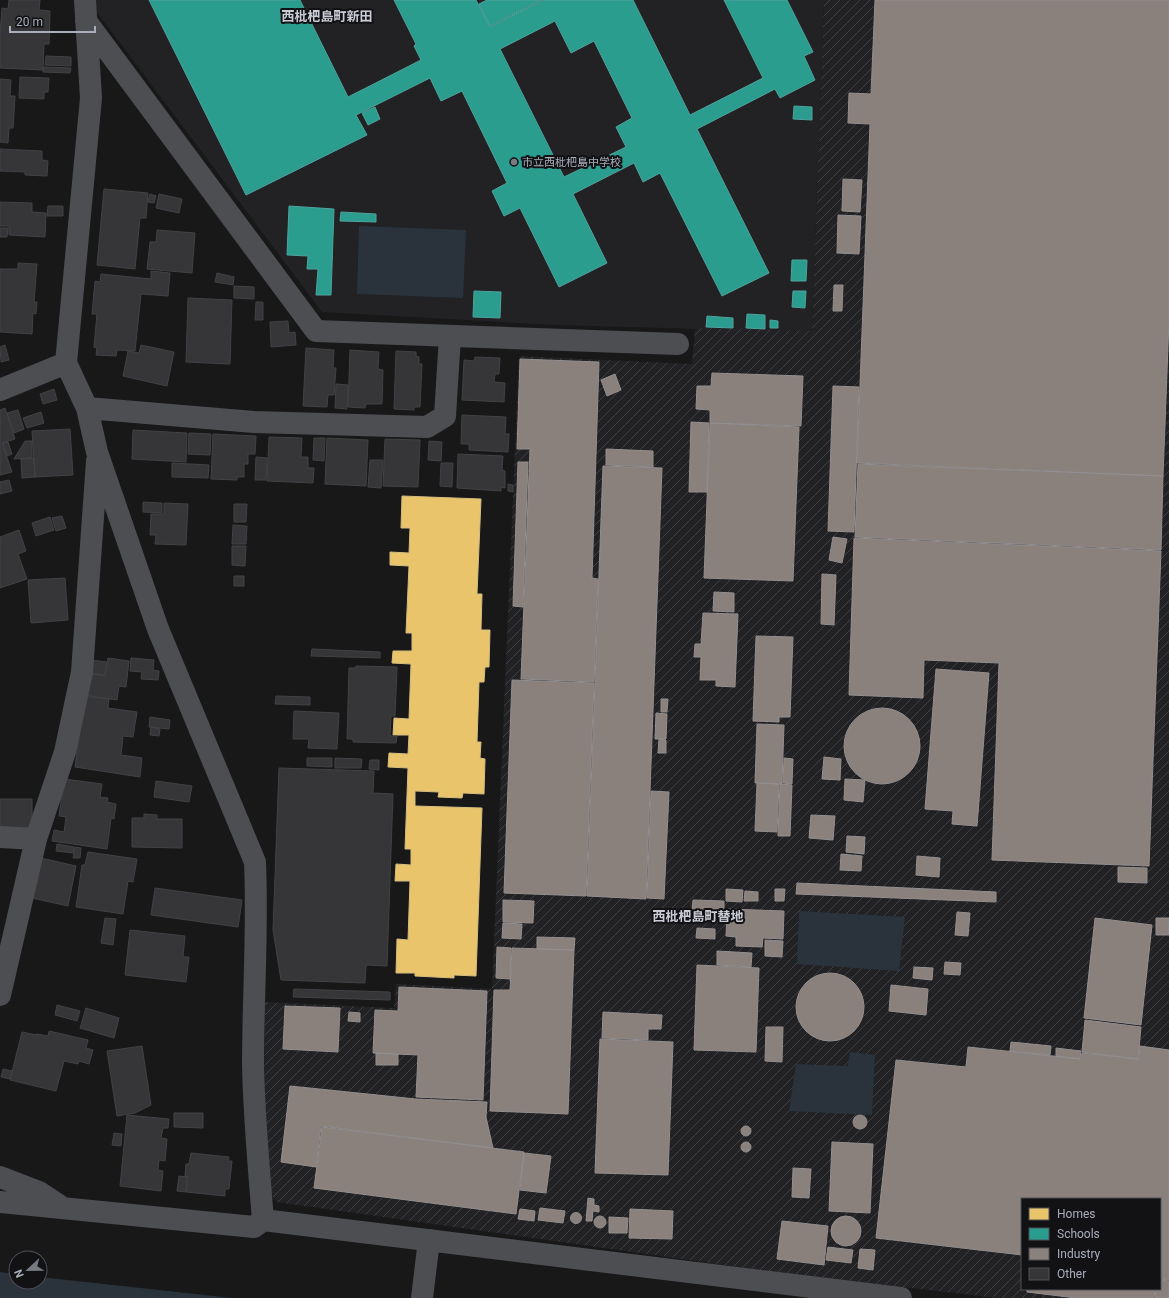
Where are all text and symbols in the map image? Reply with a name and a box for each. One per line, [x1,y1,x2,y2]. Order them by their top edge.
scale bar [10,8,95,34]
district label: 西枇杷島町新田 [281,9,373,24]
text: 20 m [16,15,43,29]
place label: 市立西枇杷島中学校 [522,156,621,169]
marker: 市立西枇杷島中学校 [509,157,519,167]
district label: 西枇杷島町替地 [652,909,744,924]
legend [1021,1198,1161,1290]
text: Homes [1057,1207,1095,1221]
text: Schools [1057,1227,1100,1241]
text: Industry [1057,1247,1101,1261]
north arrow [8,1250,48,1290]
text: N [12,1267,27,1280]
text: Other [1057,1267,1086,1281]

